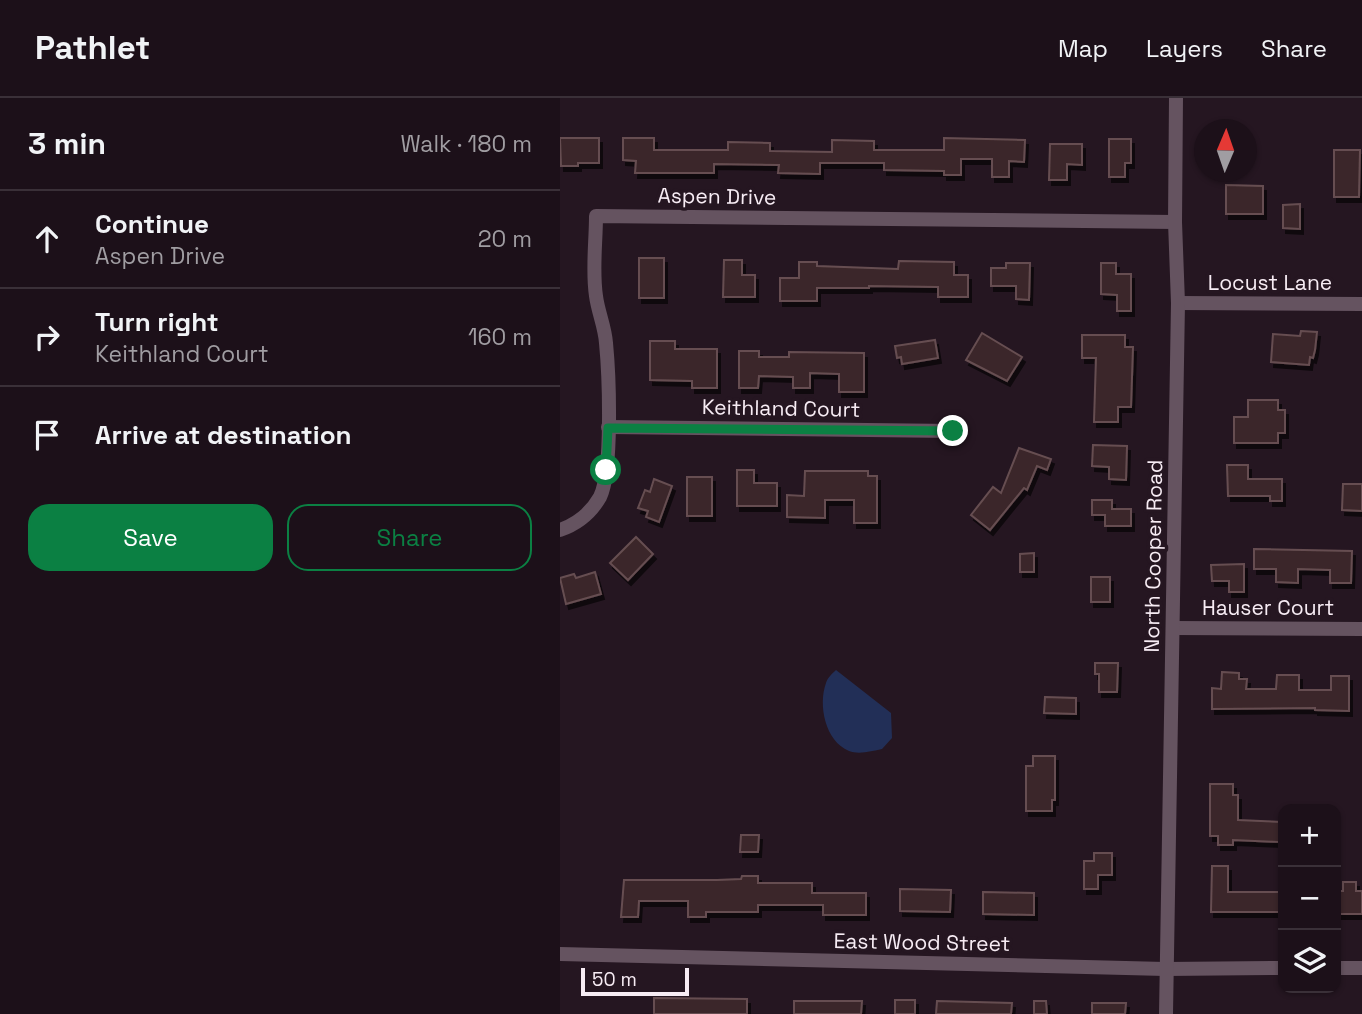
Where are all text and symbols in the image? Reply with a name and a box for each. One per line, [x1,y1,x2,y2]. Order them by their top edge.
text: Pathlet [35,27,150,69]
text: Map [1058,33,1108,64]
text: Layers [1146,33,1223,64]
text: Share [1261,33,1327,64]
north arrow [1194,119,1257,182]
text: 3 min [28,124,106,163]
text: Walk · 180 m [400,129,532,159]
street label: Aspen Drive [657,181,777,211]
text: Continue [95,207,209,241]
icon: ahead [28,220,66,258]
text: 20 m [478,224,532,254]
text: Aspen Drive [95,241,225,271]
street label: Locust Lane [1208,269,1332,296]
text: Turn right [95,305,219,339]
icon: right [28,318,66,356]
text: 160 m [468,322,532,352]
text: Keithland Court [95,339,268,369]
street label: Keithland Court [702,393,860,423]
route end [937,415,968,446]
icon: arrive [28,416,66,454]
text: Arrive at destination [95,418,352,452]
route start [590,454,621,485]
street label: North Cooper Road [1138,459,1168,653]
button: Save [28,504,273,571]
button: Share [287,504,532,571]
street label: Hauser Court [1202,594,1334,621]
map controls [1278,804,1341,993]
button: + [1278,804,1341,867]
button: − [1278,867,1341,930]
street label: East Wood Street [833,927,1011,957]
button: layers [1278,930,1341,993]
scale bar [581,965,690,997]
text: 50 m [592,967,637,992]

